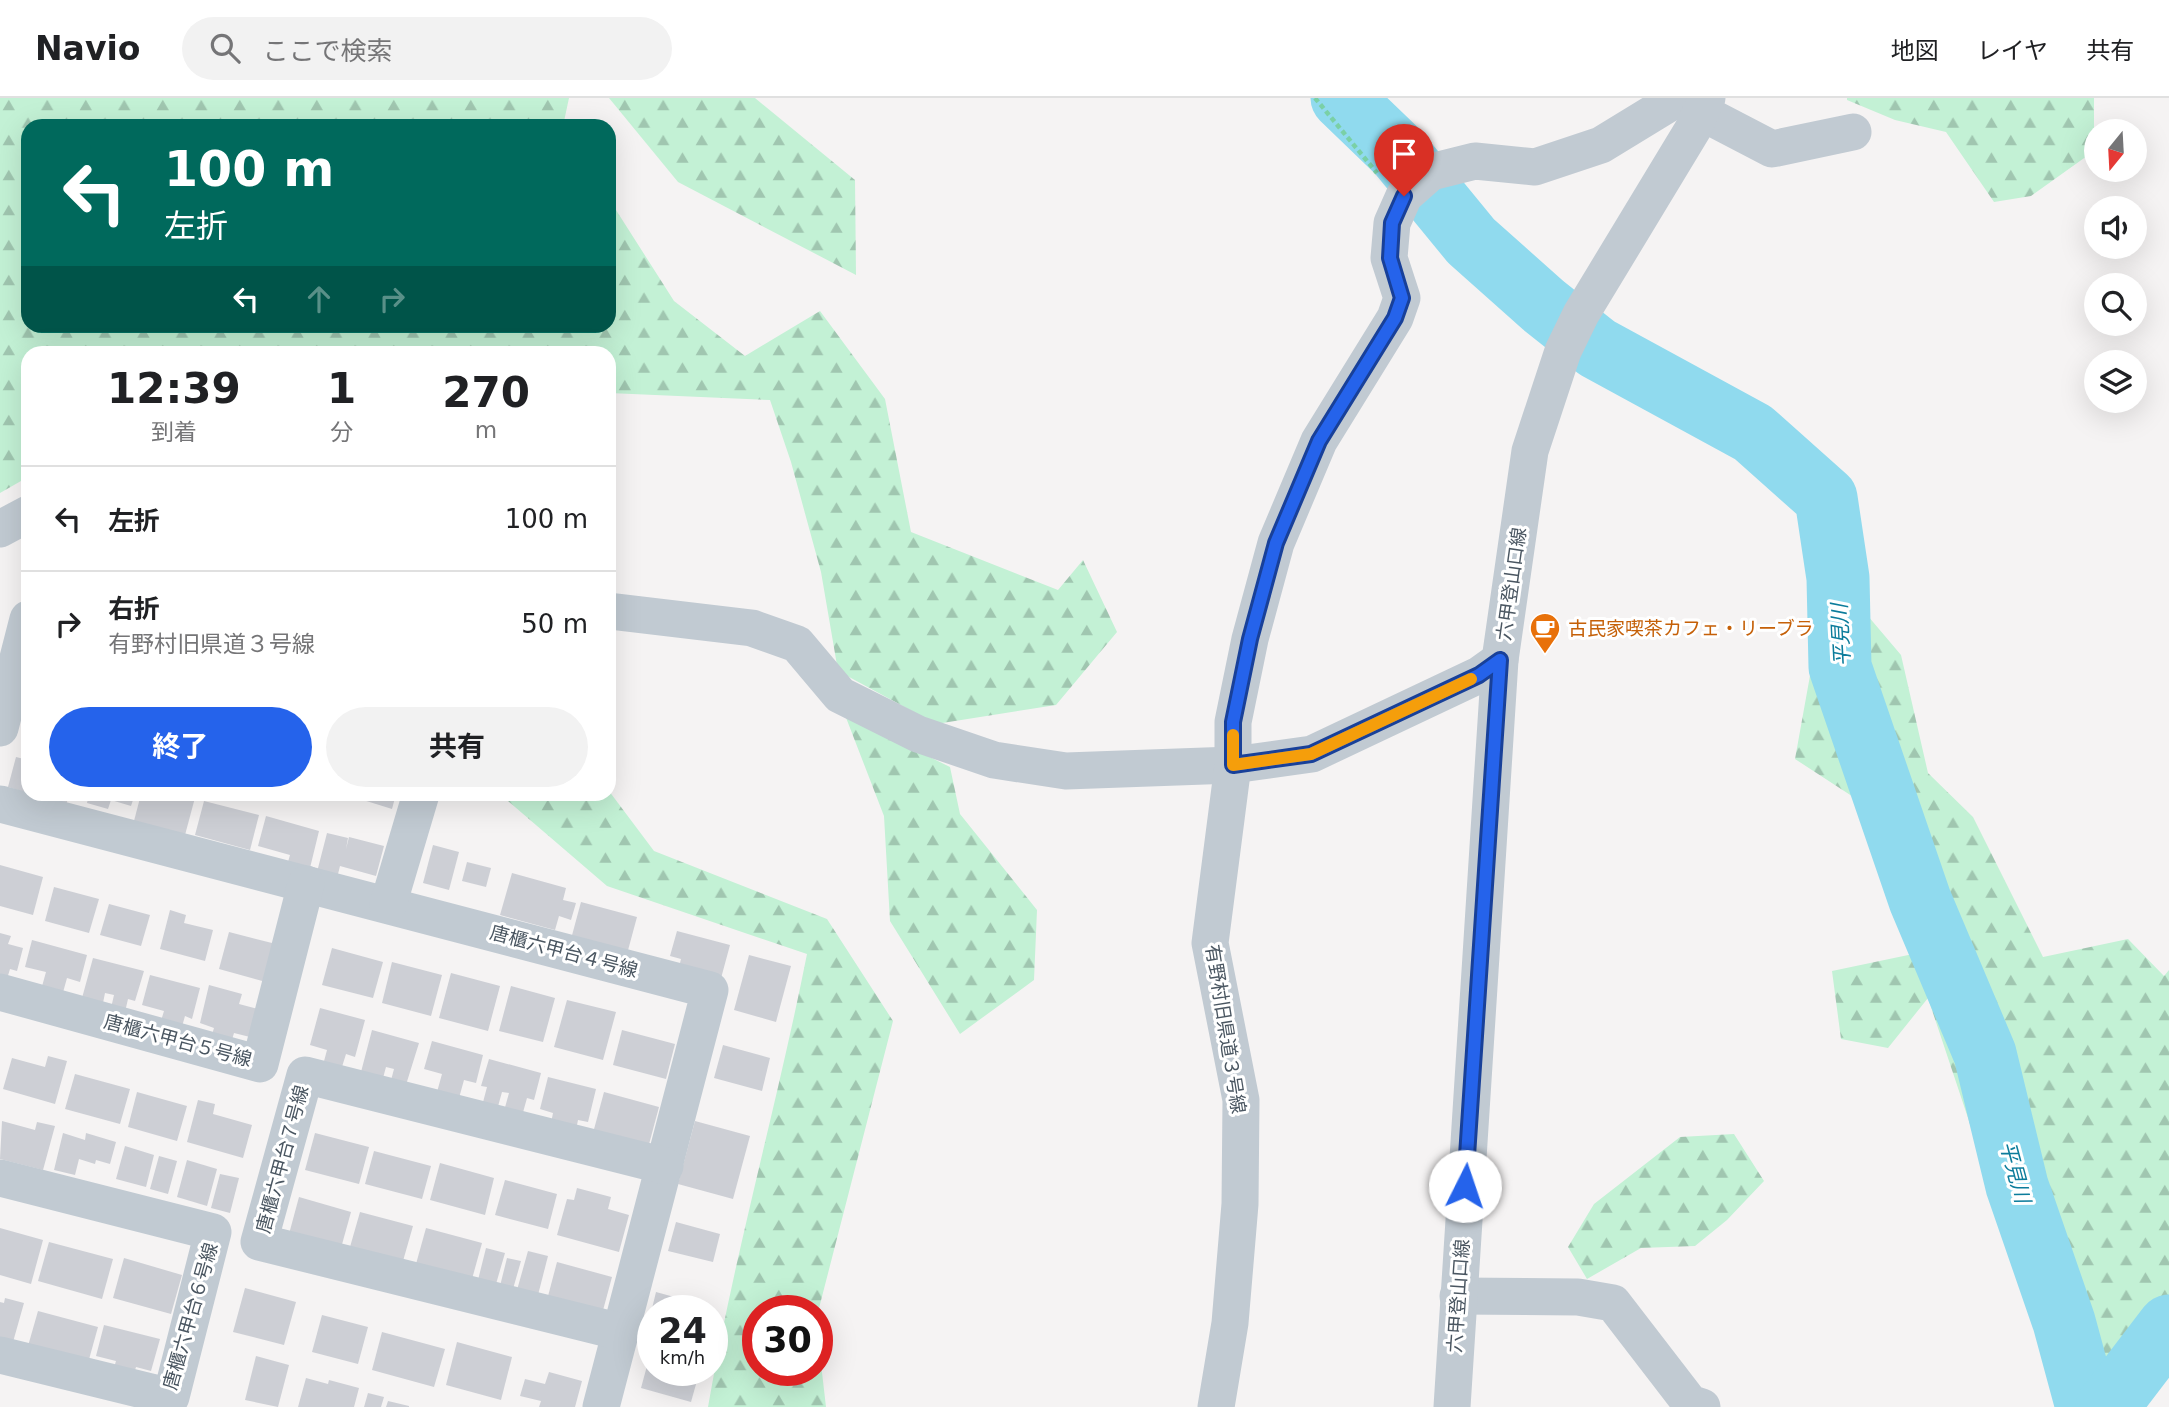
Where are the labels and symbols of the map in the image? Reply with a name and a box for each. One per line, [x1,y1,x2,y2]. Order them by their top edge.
north arrow [2084,119,2147,182]
pin [1374,124,1434,196]
street label: 六甲登山口線 [1492,526,1530,642]
water label: 平見川 [1827,601,1855,667]
cafe icon: 古民家喫茶カフェ・リーブラ [1528,611,1562,655]
place label: 古民家喫茶カフェ・リーブラ [1568,617,1814,639]
street label: 唐櫃六甲台４号線 [488,921,640,981]
street label: 有野村旧県道３号線 [1202,943,1250,1115]
street label: 唐櫃六甲台５号線 [102,1010,254,1070]
street label: 唐櫃六甲台７号線 [252,1083,312,1235]
water label: 平見川 [1995,1138,2035,1207]
position arrow [1428,1149,1502,1223]
street label: 六甲登山口線 [1443,1238,1473,1354]
street label: 唐櫃六甲台６号線 [158,1240,222,1392]
speed limit sign: 30 [742,1295,833,1386]

